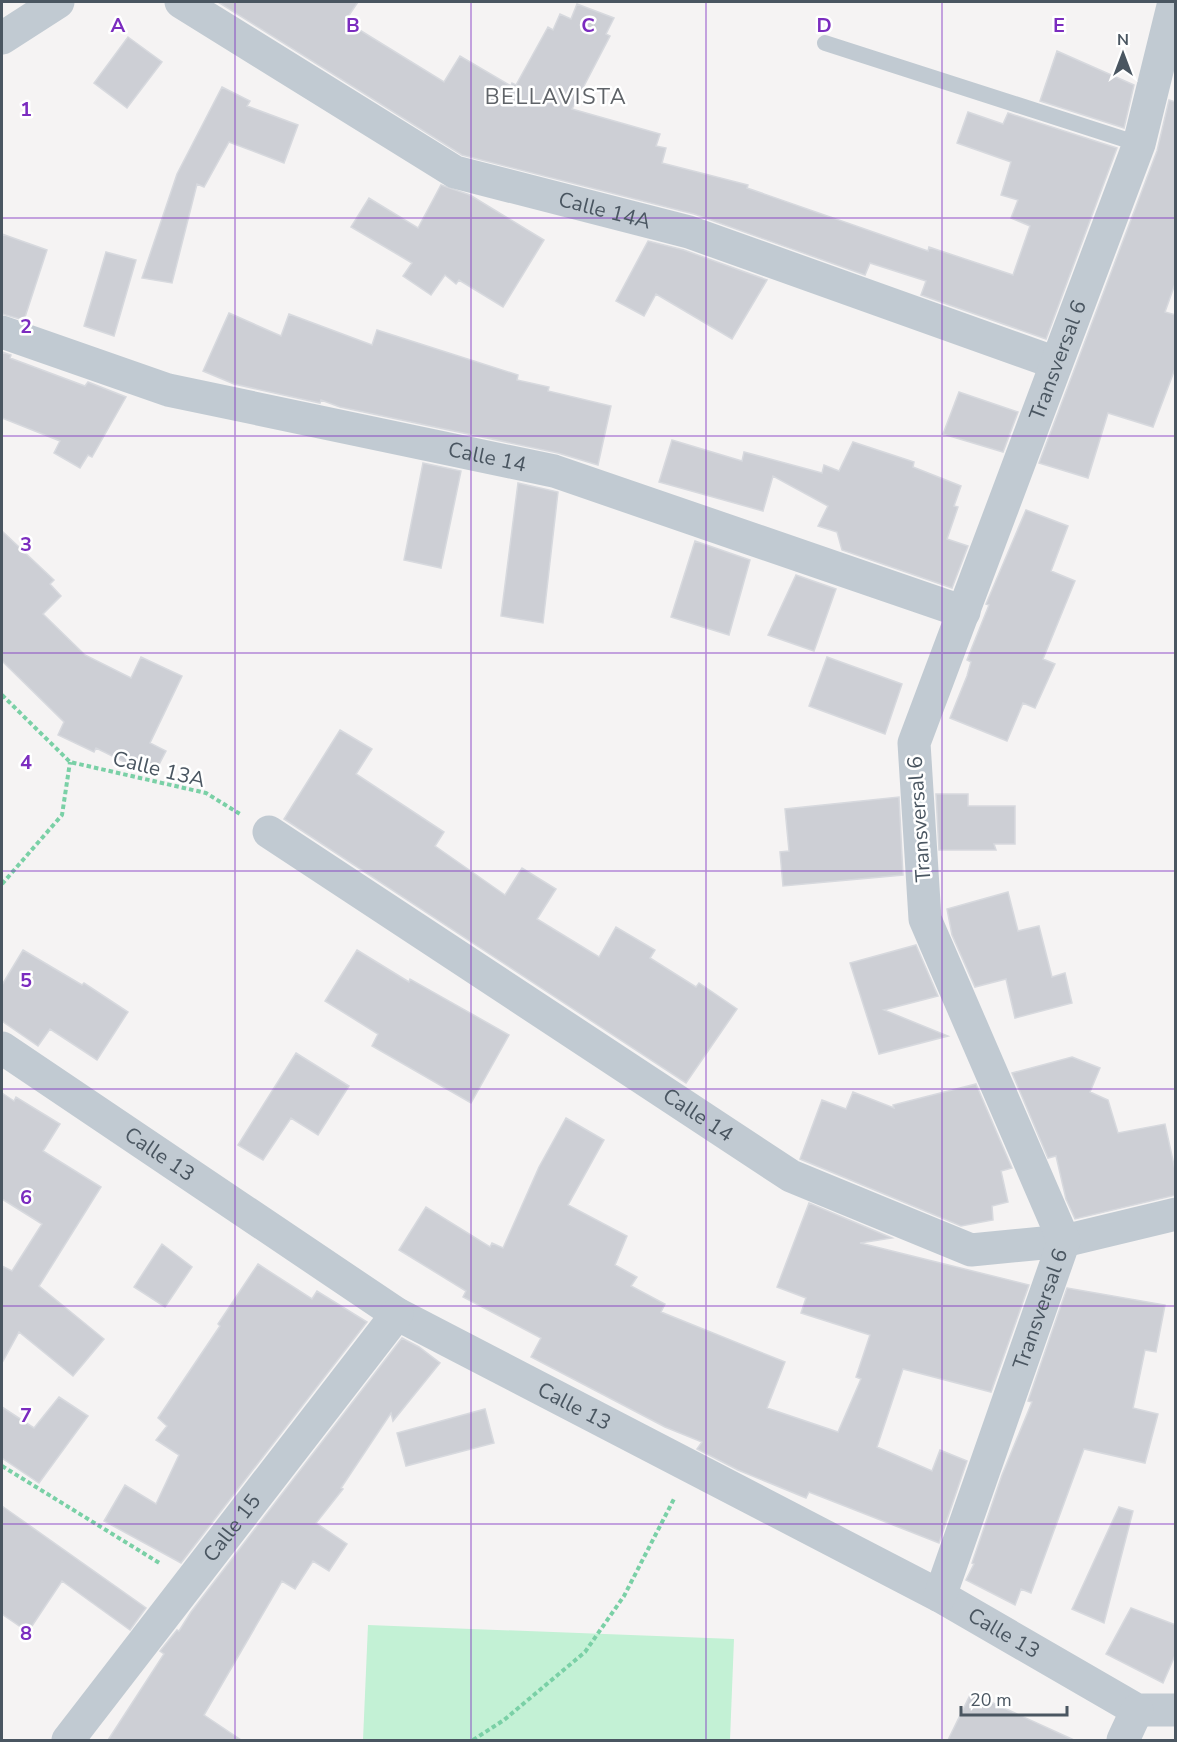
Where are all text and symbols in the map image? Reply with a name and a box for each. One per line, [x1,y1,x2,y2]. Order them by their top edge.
text: A [111,12,126,39]
text: B [346,12,360,39]
text: C [581,12,595,39]
text: D [816,12,832,39]
text: E [1053,12,1065,39]
north arrow [1093,24,1153,84]
text: N [1117,29,1129,51]
district label: BELLAVISTA [485,82,627,112]
text: 1 [20,96,32,123]
street label: Calle 14A [556,185,654,236]
street label: Transversal 6 [1022,296,1093,424]
text: 2 [20,313,32,340]
street label: Calle 14 [446,435,529,479]
text: 3 [20,531,32,558]
street label: Calle 13A [110,744,208,794]
text: 4 [20,749,32,776]
street label: Transversal 6 [901,755,937,883]
text: 5 [20,967,32,994]
street label: Calle 14 [657,1081,739,1148]
street label: Calle 13 [119,1120,200,1188]
text: 6 [20,1184,32,1211]
street label: Transversal 6 [1006,1245,1074,1373]
street label: Calle 13 [533,1375,616,1437]
text: 7 [20,1402,32,1429]
street label: Calle 15 [197,1488,267,1568]
street label: Calle 13 [963,1601,1045,1665]
text: 8 [20,1620,32,1647]
scale bar [961,1679,1068,1717]
text: 20 m [970,1688,1012,1712]

